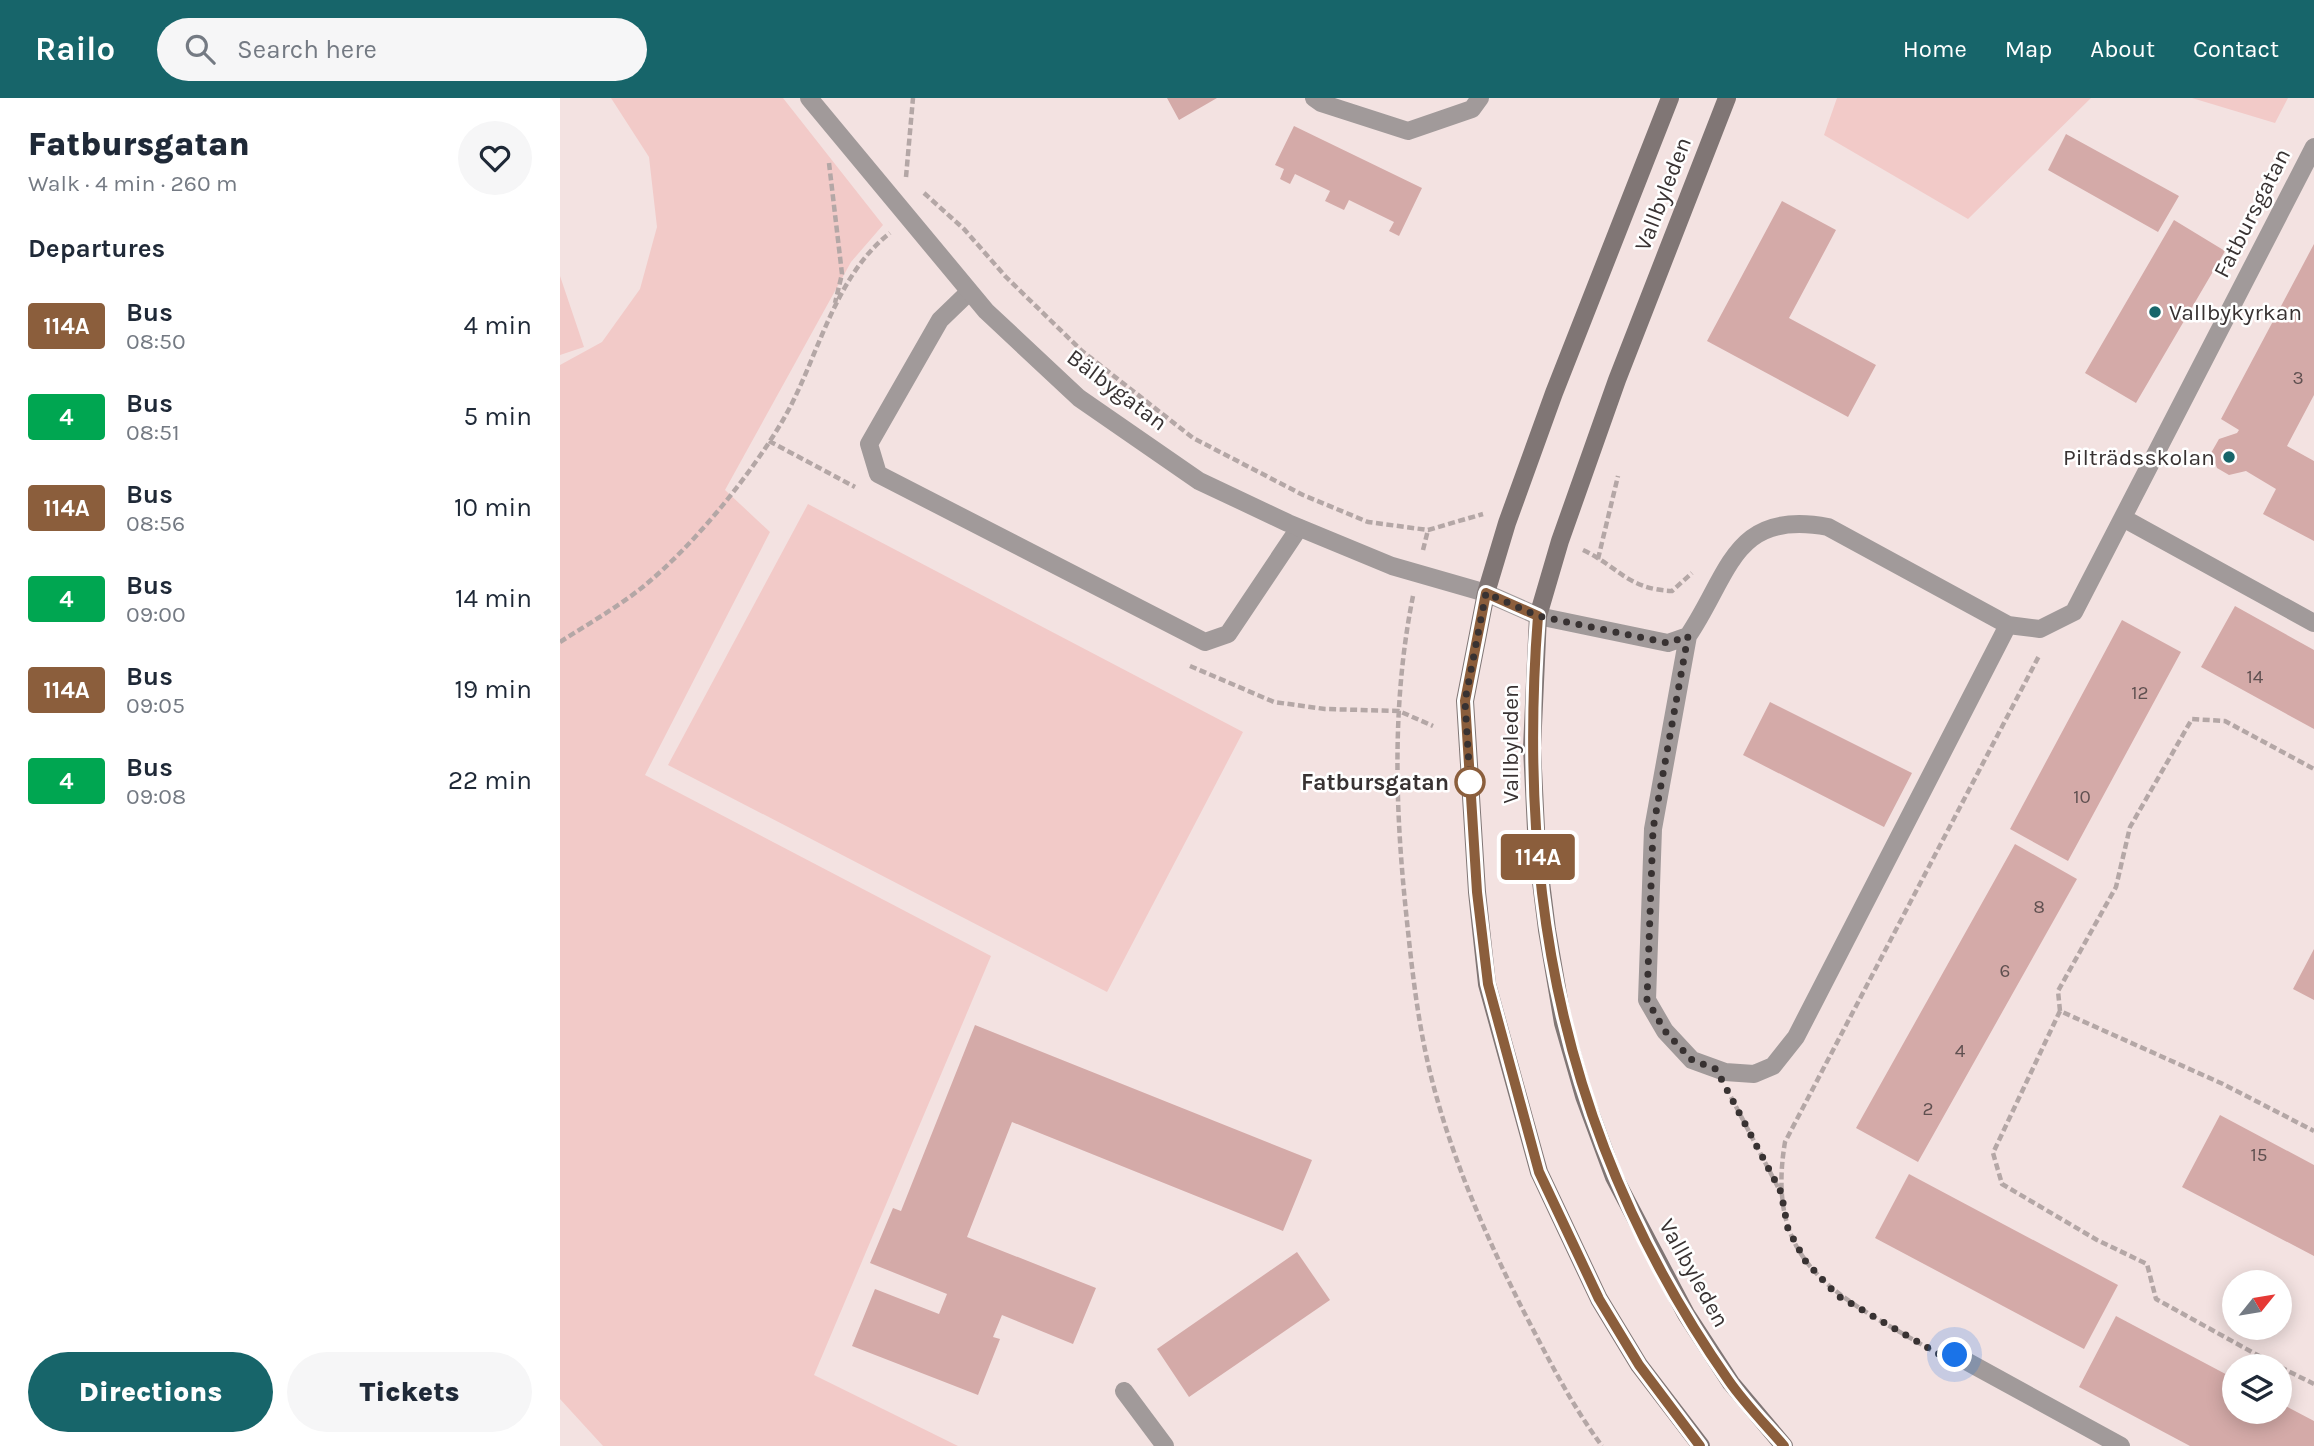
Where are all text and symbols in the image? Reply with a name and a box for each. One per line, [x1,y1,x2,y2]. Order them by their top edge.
search box [157,18,647,81]
text: Railo [35,30,115,68]
icon: search [181,30,219,68]
text: Search here [237,34,377,65]
text: Home [1903,35,1967,63]
text: Map [2005,35,2052,63]
text: About [2090,35,2155,63]
text: Contact [2193,35,2279,63]
button: heart [458,121,532,195]
text: Fatbursgatan [28,125,250,163]
street label: Vallbyleden [1629,133,1697,255]
street label: Fatbursgatan [2208,144,2296,282]
text: Walk · 4 min · 260 m [28,170,238,197]
text: Departures [28,233,165,264]
text: Bus [126,297,173,328]
place label: Vallbykyrkan [2169,299,2302,326]
marker: Vallbykyrkan [2147,304,2163,320]
text: 4 min [464,310,532,341]
text: 114A [43,312,90,340]
text: 08:50 [126,328,186,355]
street label: Bälbygatan [1062,344,1172,436]
house number: 3 [2292,367,2304,389]
text: Bus [126,388,173,419]
text: 5 min [463,401,532,432]
text: 4 [59,403,74,431]
text: 08:51 [126,419,180,446]
place label: Pilträdsskolan [2063,444,2215,471]
marker: Pilträdsskolan [2221,449,2237,465]
text: Bus [126,479,173,510]
text: 10 min [454,492,532,523]
text: 114A [43,494,90,522]
text: 08:56 [126,510,185,537]
text: Bus [126,570,173,601]
text: 14 min [455,583,532,614]
text: 4 [59,585,74,613]
text: 09:00 [126,601,186,628]
text: Bus [126,661,173,692]
house number: 14 [2247,666,2264,688]
text: 19 min [454,674,532,705]
text: 114A [43,676,90,704]
house number: 12 [2131,682,2149,704]
street label: Vallbyleden [1497,684,1524,804]
text: 09:05 [126,692,185,719]
text: Bus [126,752,173,783]
text: 22 min [448,765,532,796]
text: 4 [59,767,74,795]
marker: Fatbursgatan [1455,767,1485,797]
place label: Fatbursgatan [1301,769,1449,796]
text: 09:08 [126,783,186,810]
house number: 10 [2073,786,2091,808]
line badge: 114A [1489,834,1587,880]
text: 114A [1515,843,1561,871]
house number: 8 [2033,896,2045,918]
house number: 6 [2000,960,2010,982]
house number: 4 [1955,1040,1966,1062]
house number: 2 [1922,1098,1934,1120]
house number: 15 [2250,1144,2268,1166]
street label: Vallbyleden [1653,1214,1735,1332]
north arrow [2222,1270,2292,1340]
map controls [2222,1270,2292,1424]
your location [1937,1337,1972,1372]
button: Directions [28,1352,273,1432]
button: Tickets [287,1352,532,1432]
button: layers [2222,1354,2292,1424]

